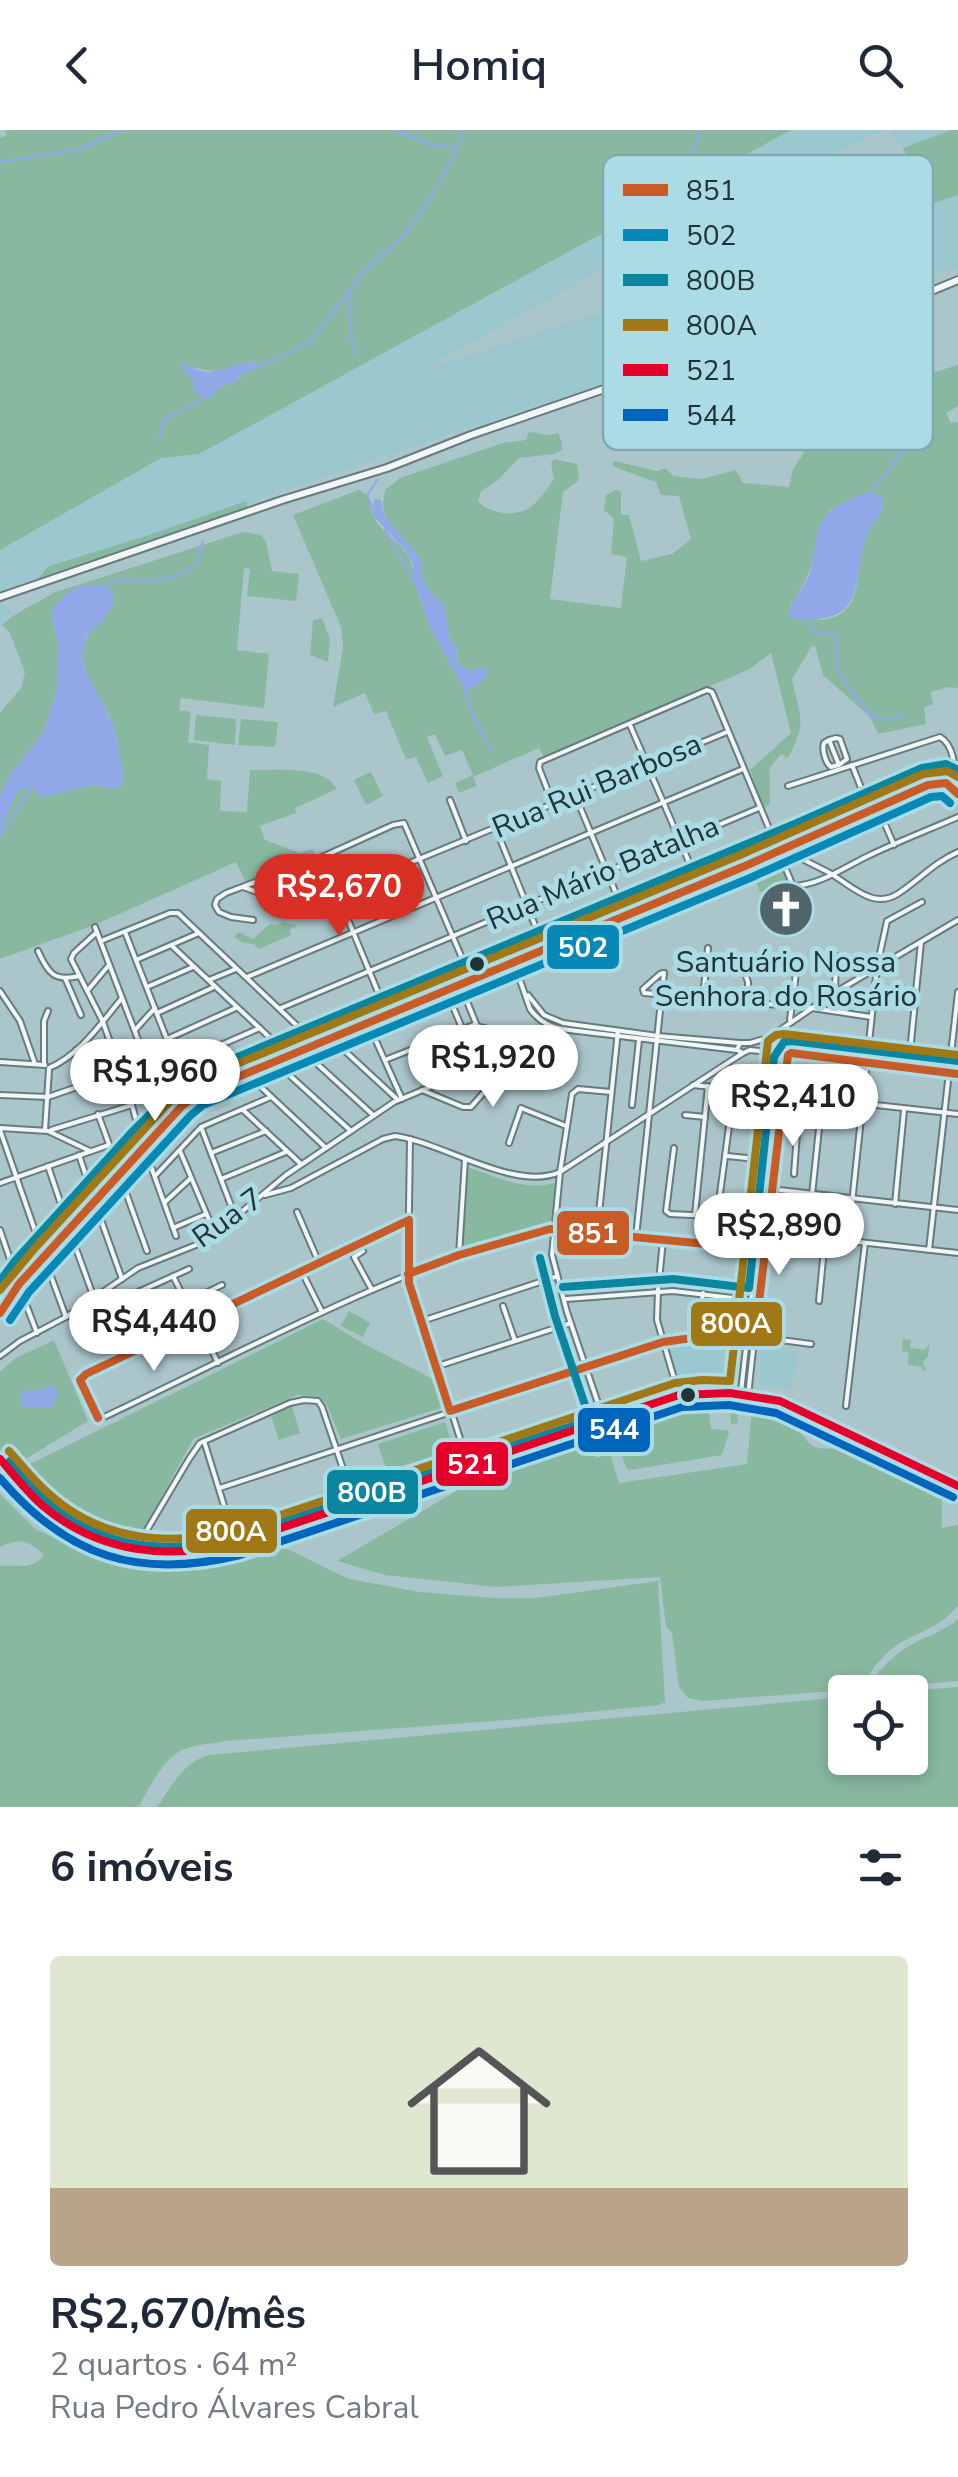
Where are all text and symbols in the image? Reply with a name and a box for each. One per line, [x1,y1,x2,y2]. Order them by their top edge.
text: Homiq [411,35,547,96]
icon: back [50,38,105,93]
icon: search [853,38,908,93]
legend [603,155,933,450]
text: 851 [686,172,736,210]
text: 502 [686,217,736,255]
text: 800B [686,262,755,300]
text: 800A [686,307,757,345]
text: 521 [686,352,736,390]
text: 544 [686,397,736,435]
street label: Rua Rui Barbosa [486,723,708,849]
street label: Rua Mário Batalha [481,806,725,940]
pin: R$2,670 [247,854,431,939]
text: R$2,670 [276,865,402,908]
church icon: Santuário Nossa Senhora do Rosário [756,879,816,939]
line badge: 502 [545,923,621,971]
text: 502 [558,929,608,967]
place label: Santuário Nossa Senhora do Rosário [655,942,917,1017]
unlabelled marker [467,954,487,974]
pin: R$1,920 [401,1025,585,1110]
text: R$1,920 [430,1036,556,1079]
pin: R$1,960 [63,1039,247,1124]
text: R$1,960 [92,1050,218,1093]
pin: R$2,410 [701,1064,885,1149]
text: R$2,410 [730,1075,856,1118]
street label: Rua 7 [184,1178,272,1258]
pin: R$2,890 [687,1193,871,1278]
text: R$2,890 [716,1204,842,1247]
line badge: 851 [555,1209,631,1257]
text: 851 [568,1215,618,1253]
pin: R$4,440 [62,1289,246,1374]
text: R$4,440 [91,1300,217,1343]
line badge: 800A [689,1300,784,1348]
text: 800A [700,1305,772,1343]
unlabelled marker [678,1385,698,1405]
line badge: 544 [576,1406,652,1454]
text: 544 [589,1411,639,1449]
line badge: 521 [434,1440,510,1488]
text: 521 [447,1446,497,1484]
line badge: 800B [325,1468,420,1516]
text: 800B [337,1474,407,1512]
line badge: 800A [184,1507,279,1555]
text: 800A [195,1513,267,1551]
map controls [828,1675,928,1775]
button: locate [828,1675,928,1775]
text: 6 imóveis [50,1839,234,1896]
icon: filters [853,1840,908,1895]
icon: home [389,2021,569,2201]
text: R$2,670/mês [50,2286,306,2343]
text: 2 quartos · 64 m² [50,2343,297,2386]
text: Rua Pedro Álvares Cabral [50,2386,419,2429]

